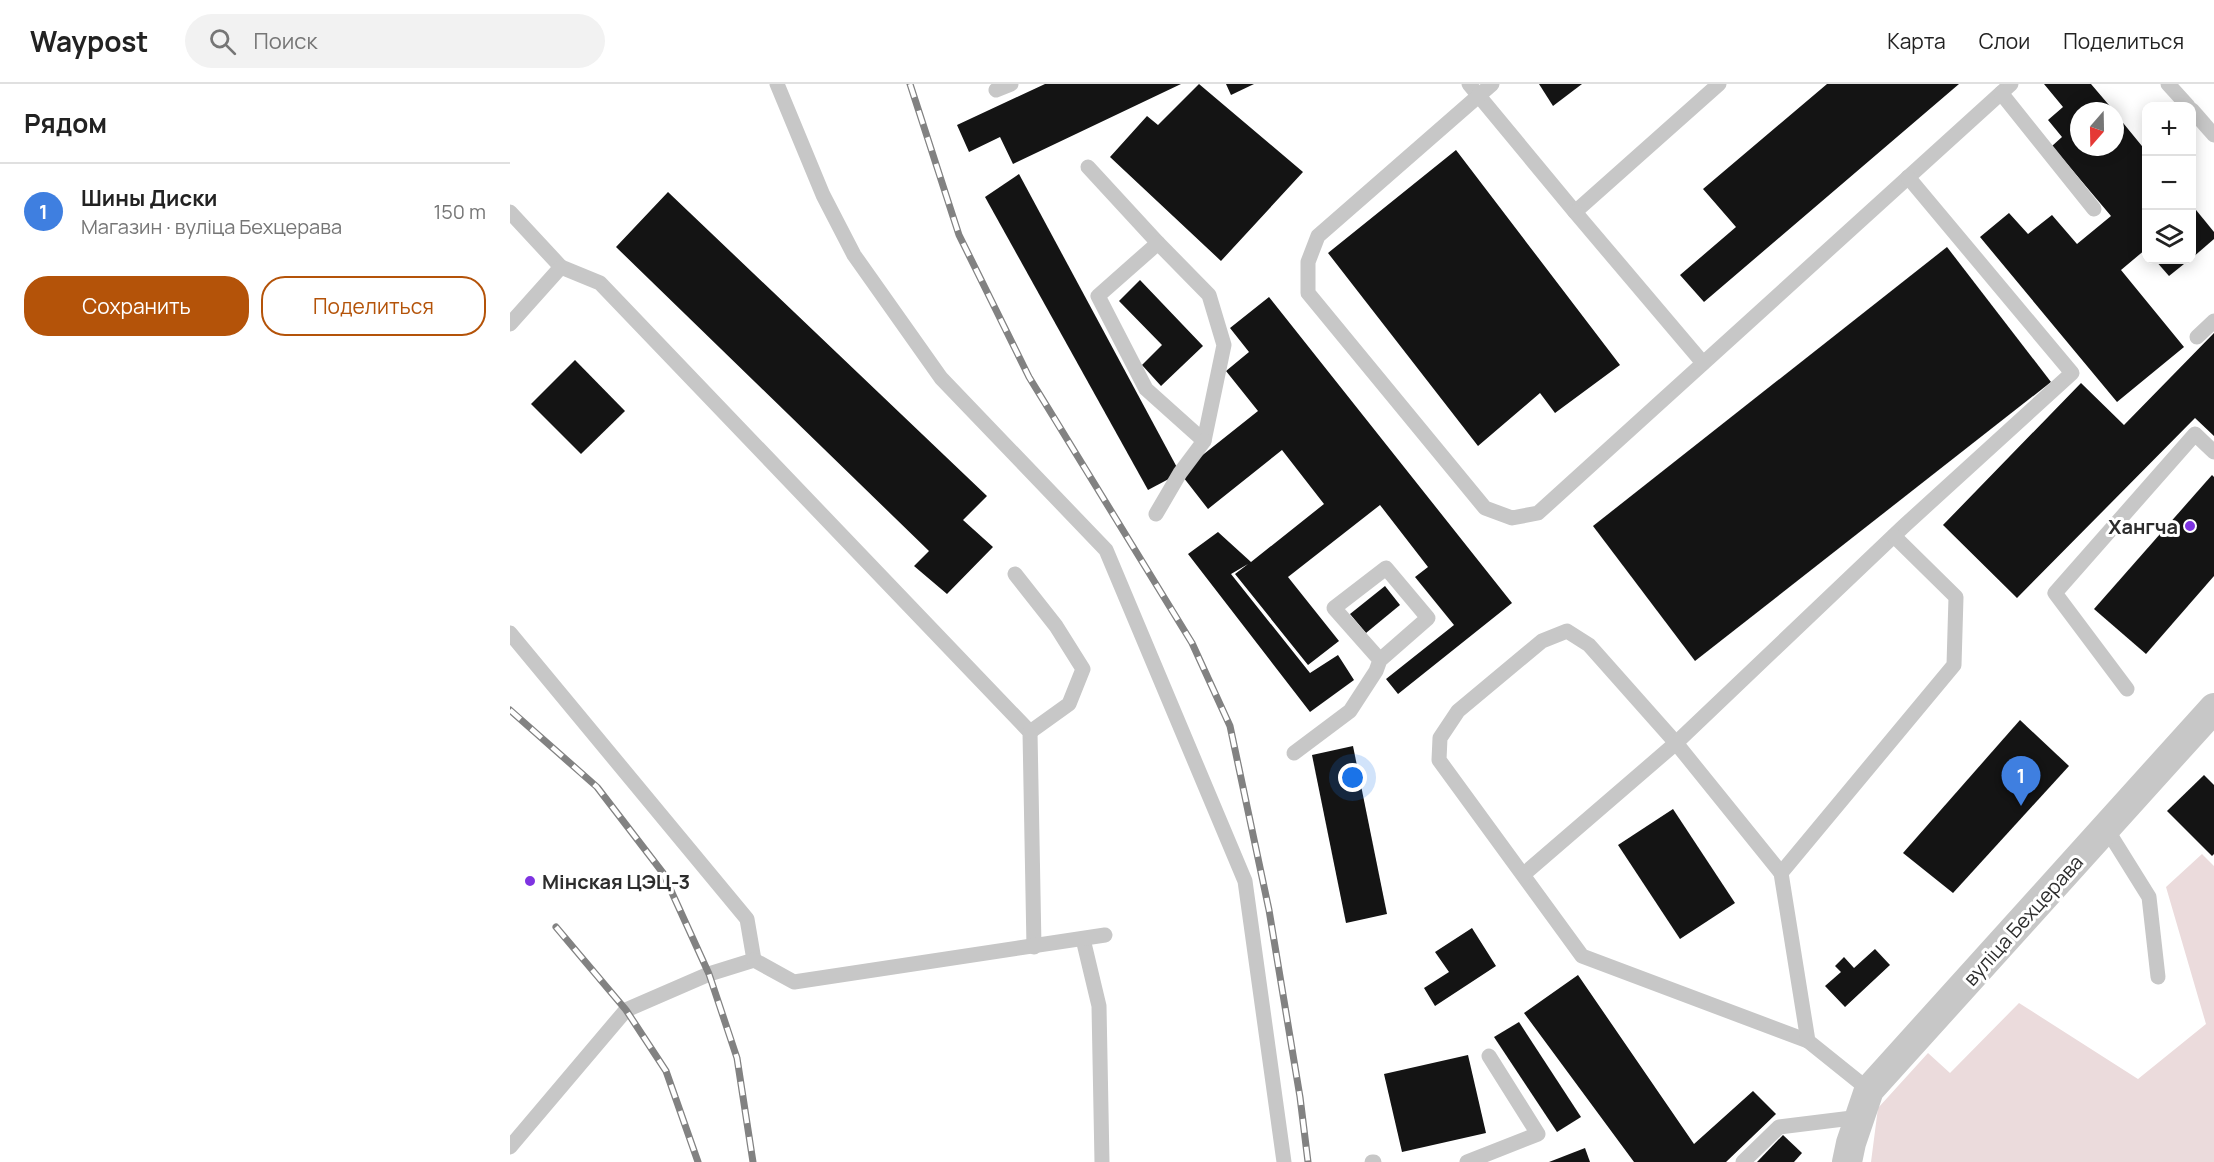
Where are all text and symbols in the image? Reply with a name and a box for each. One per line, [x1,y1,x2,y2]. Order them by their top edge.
search box [185,14,605,68]
text: Waypost [30,22,149,60]
icon: search [206,25,239,58]
text: Поиск [254,26,317,56]
text: Карта [1887,27,1946,55]
text: Слои [1979,27,2030,55]
text: Поделиться [2063,27,2184,55]
north arrow [2070,102,2124,156]
map controls [2142,102,2196,264]
button: + [2142,102,2196,156]
text: Рядом [24,105,107,141]
button: − [2142,156,2196,210]
text: Шины Диски [81,183,217,213]
text: 1 [39,198,48,225]
text: 150 m [433,198,486,225]
button: layers [2142,210,2196,264]
text: Магазин · вуліца Бехцерава [81,213,342,240]
button: Сохранить [24,276,249,336]
button: Поделиться [261,276,486,336]
place label: Хангча [2108,513,2178,540]
marker: Хангча [2183,519,2197,533]
pin: 1 [2002,756,2040,806]
your location [1338,763,1367,792]
street label: вуліца Бехцерава [1957,849,2089,991]
place label: Мінская ЦЭЦ-3 [542,868,690,895]
marker: Мінская ЦЭЦ-3 [523,874,537,888]

